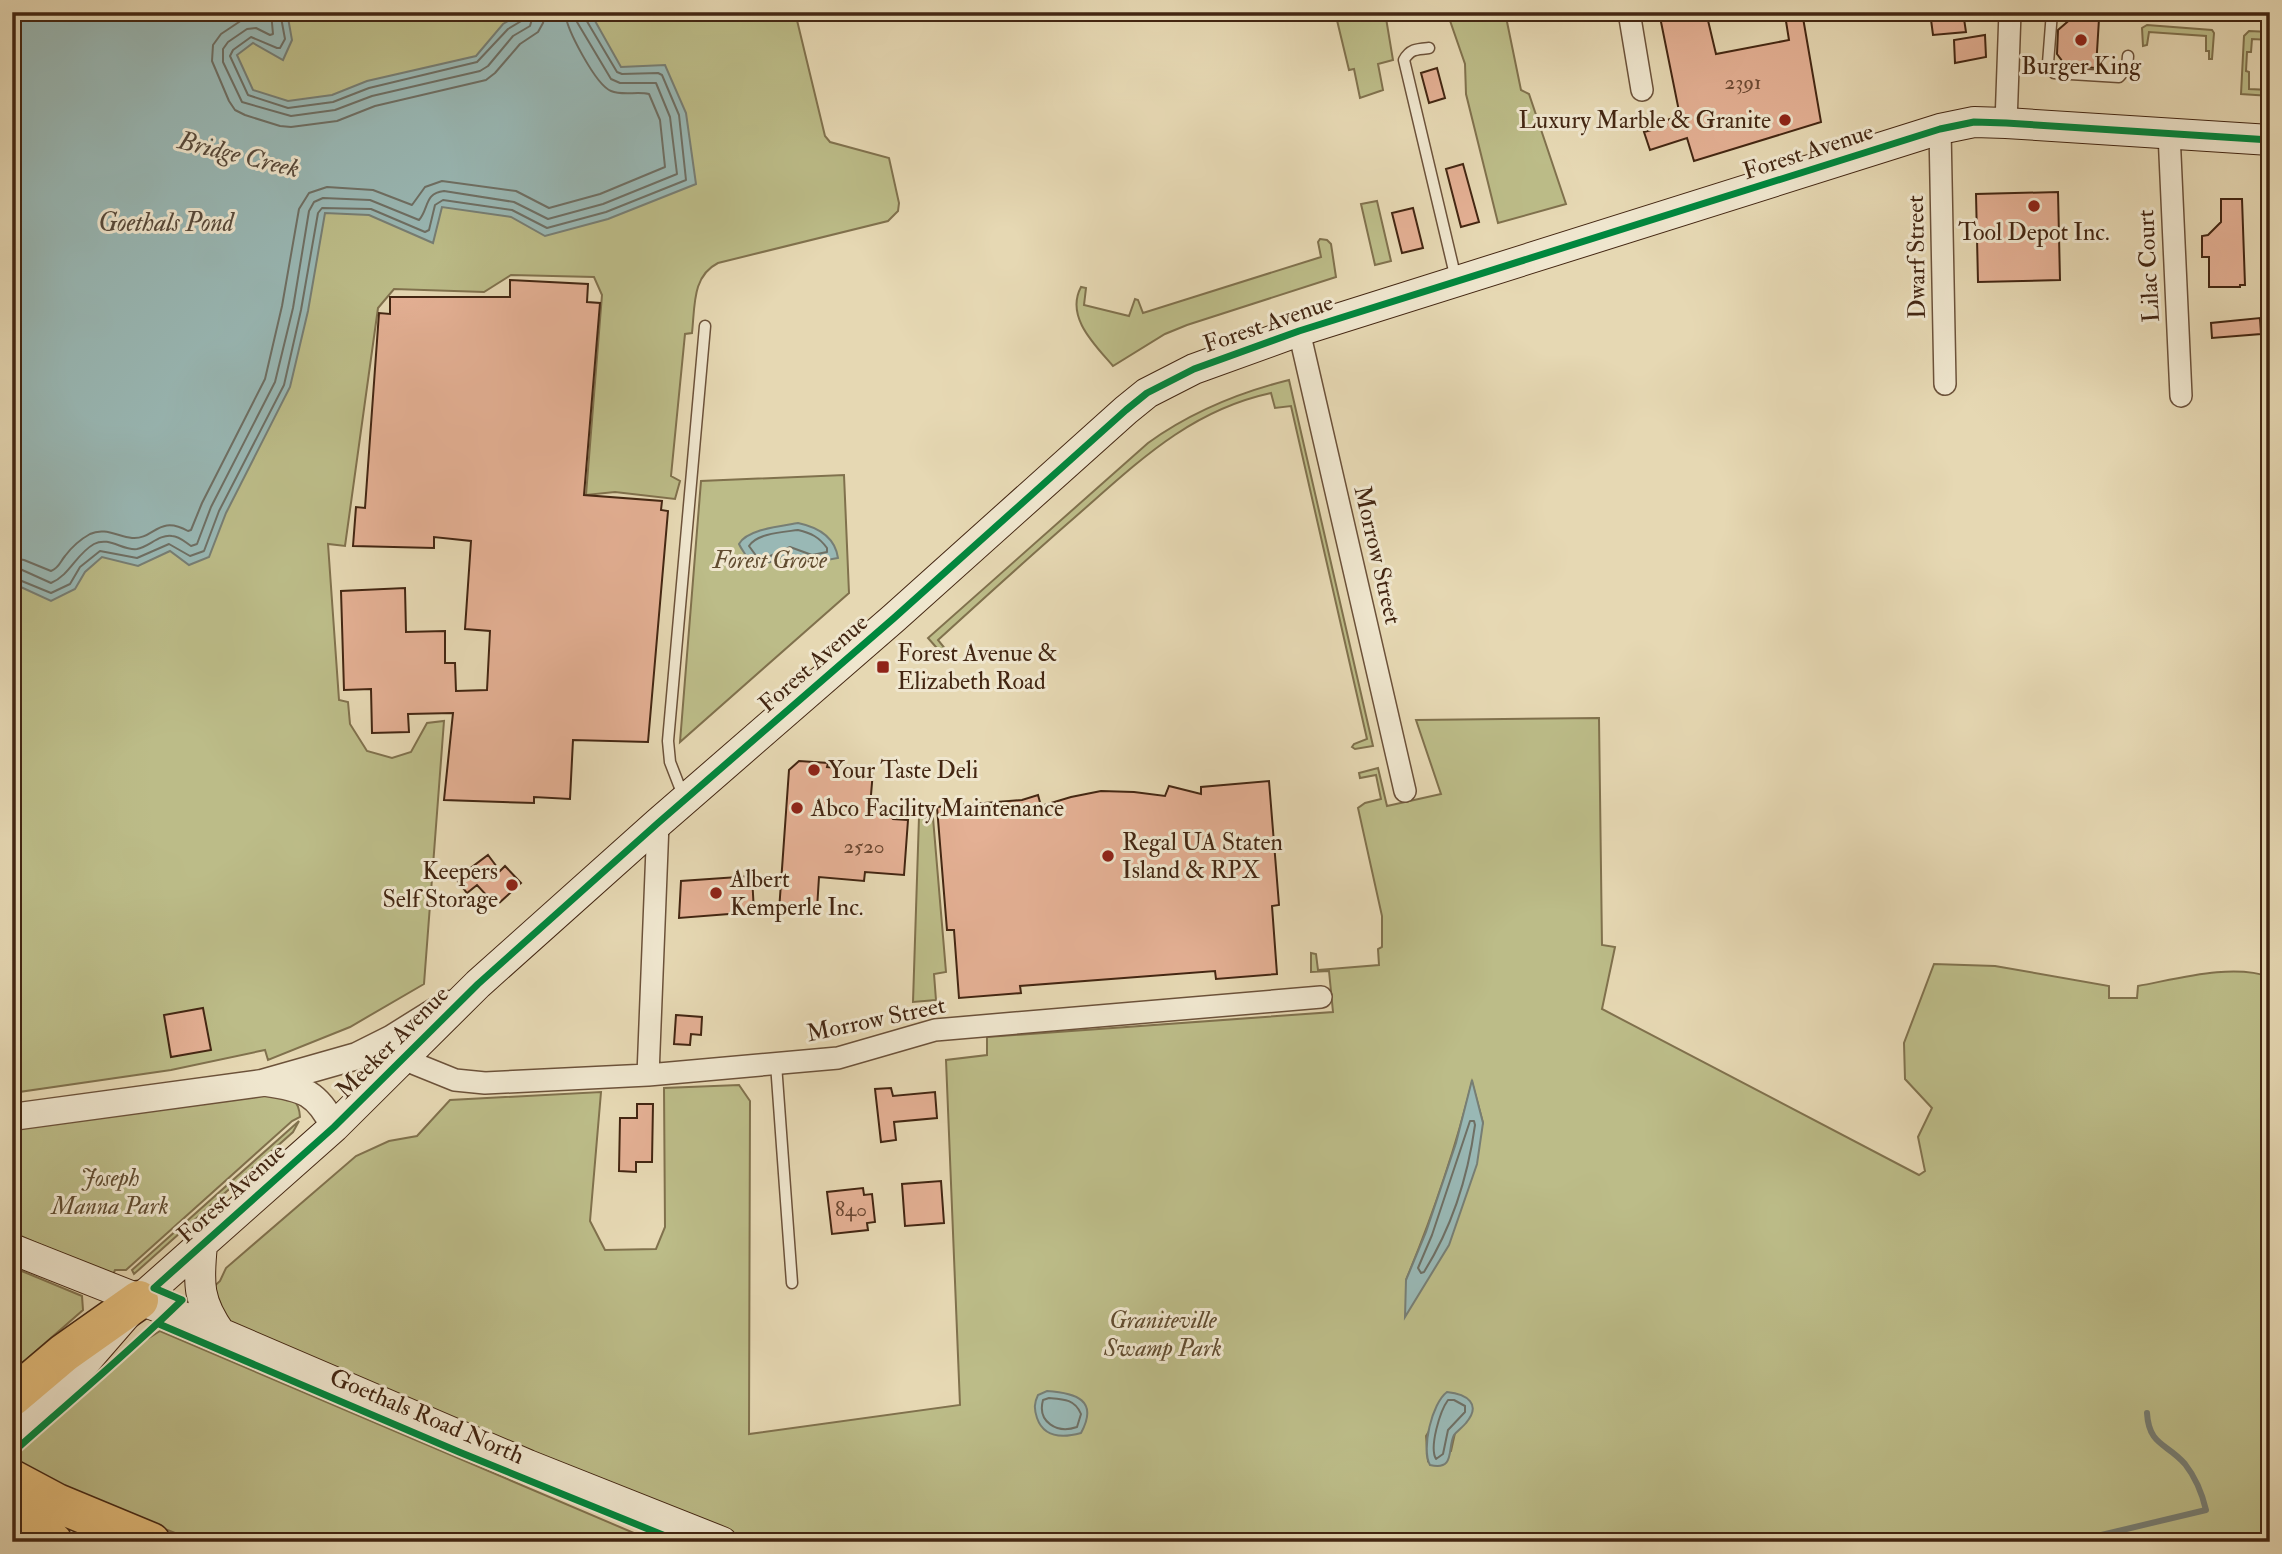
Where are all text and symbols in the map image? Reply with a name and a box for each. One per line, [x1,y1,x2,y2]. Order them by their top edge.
marker: Burger King [2073,32,2089,48]
place label: Burger King [2021,51,2142,82]
house number: 2391 [1725,69,1761,96]
place label: Luxury Marble & Granite [1518,105,1771,136]
marker: Luxury Marble & Granite [1777,112,1793,128]
street label: Forest Avenue [1739,116,1877,187]
water label: Bridge Creek [173,124,303,185]
street label: Dwarf Street [1900,195,1933,319]
marker: Tool Depot Inc. [2026,198,2042,214]
water label: Goethals Pond [98,207,236,239]
street label: Lilac Court [2130,209,2167,323]
place label: Tool Depot Inc. [1958,217,2110,248]
street label: Forest Avenue [1199,287,1337,360]
street label: Morrow Street [1347,483,1409,628]
park label: Forest Grove [712,545,828,576]
street label: Forest Avenue [752,607,875,720]
place label: Forest Avenue & Elizabeth Road [897,638,1058,697]
marker: Forest Avenue & Elizabeth Road [875,659,891,675]
place label: Your Taste Deli [828,755,978,786]
marker: Your Taste Deli [806,762,822,778]
place label: Abco Facility Maintenance [810,793,1064,824]
marker: Abco Facility Maintenance [789,800,805,816]
place label: Regal UA Staten Island & RPX [1122,827,1283,886]
house number: 2520 [843,833,885,860]
marker: Regal UA Staten Island & RPX [1100,848,1116,864]
place label: Keepers Self Storage [382,856,498,915]
place label: Albert Kemperle Inc. [729,864,864,923]
marker: Keepers Self Storage [504,877,520,893]
marker: Albert Kemperle Inc. [708,885,724,901]
street label: Meeker Avenue [329,979,455,1105]
street label: Morrow Street [804,990,949,1049]
street label: Forest Avenue [171,1137,292,1250]
park label: Joseph Manna Park [49,1163,169,1222]
house number: 840 [835,1196,867,1223]
park label: Graniteville Swamp Park [1103,1305,1222,1364]
street label: Goethals Road North [325,1361,529,1472]

